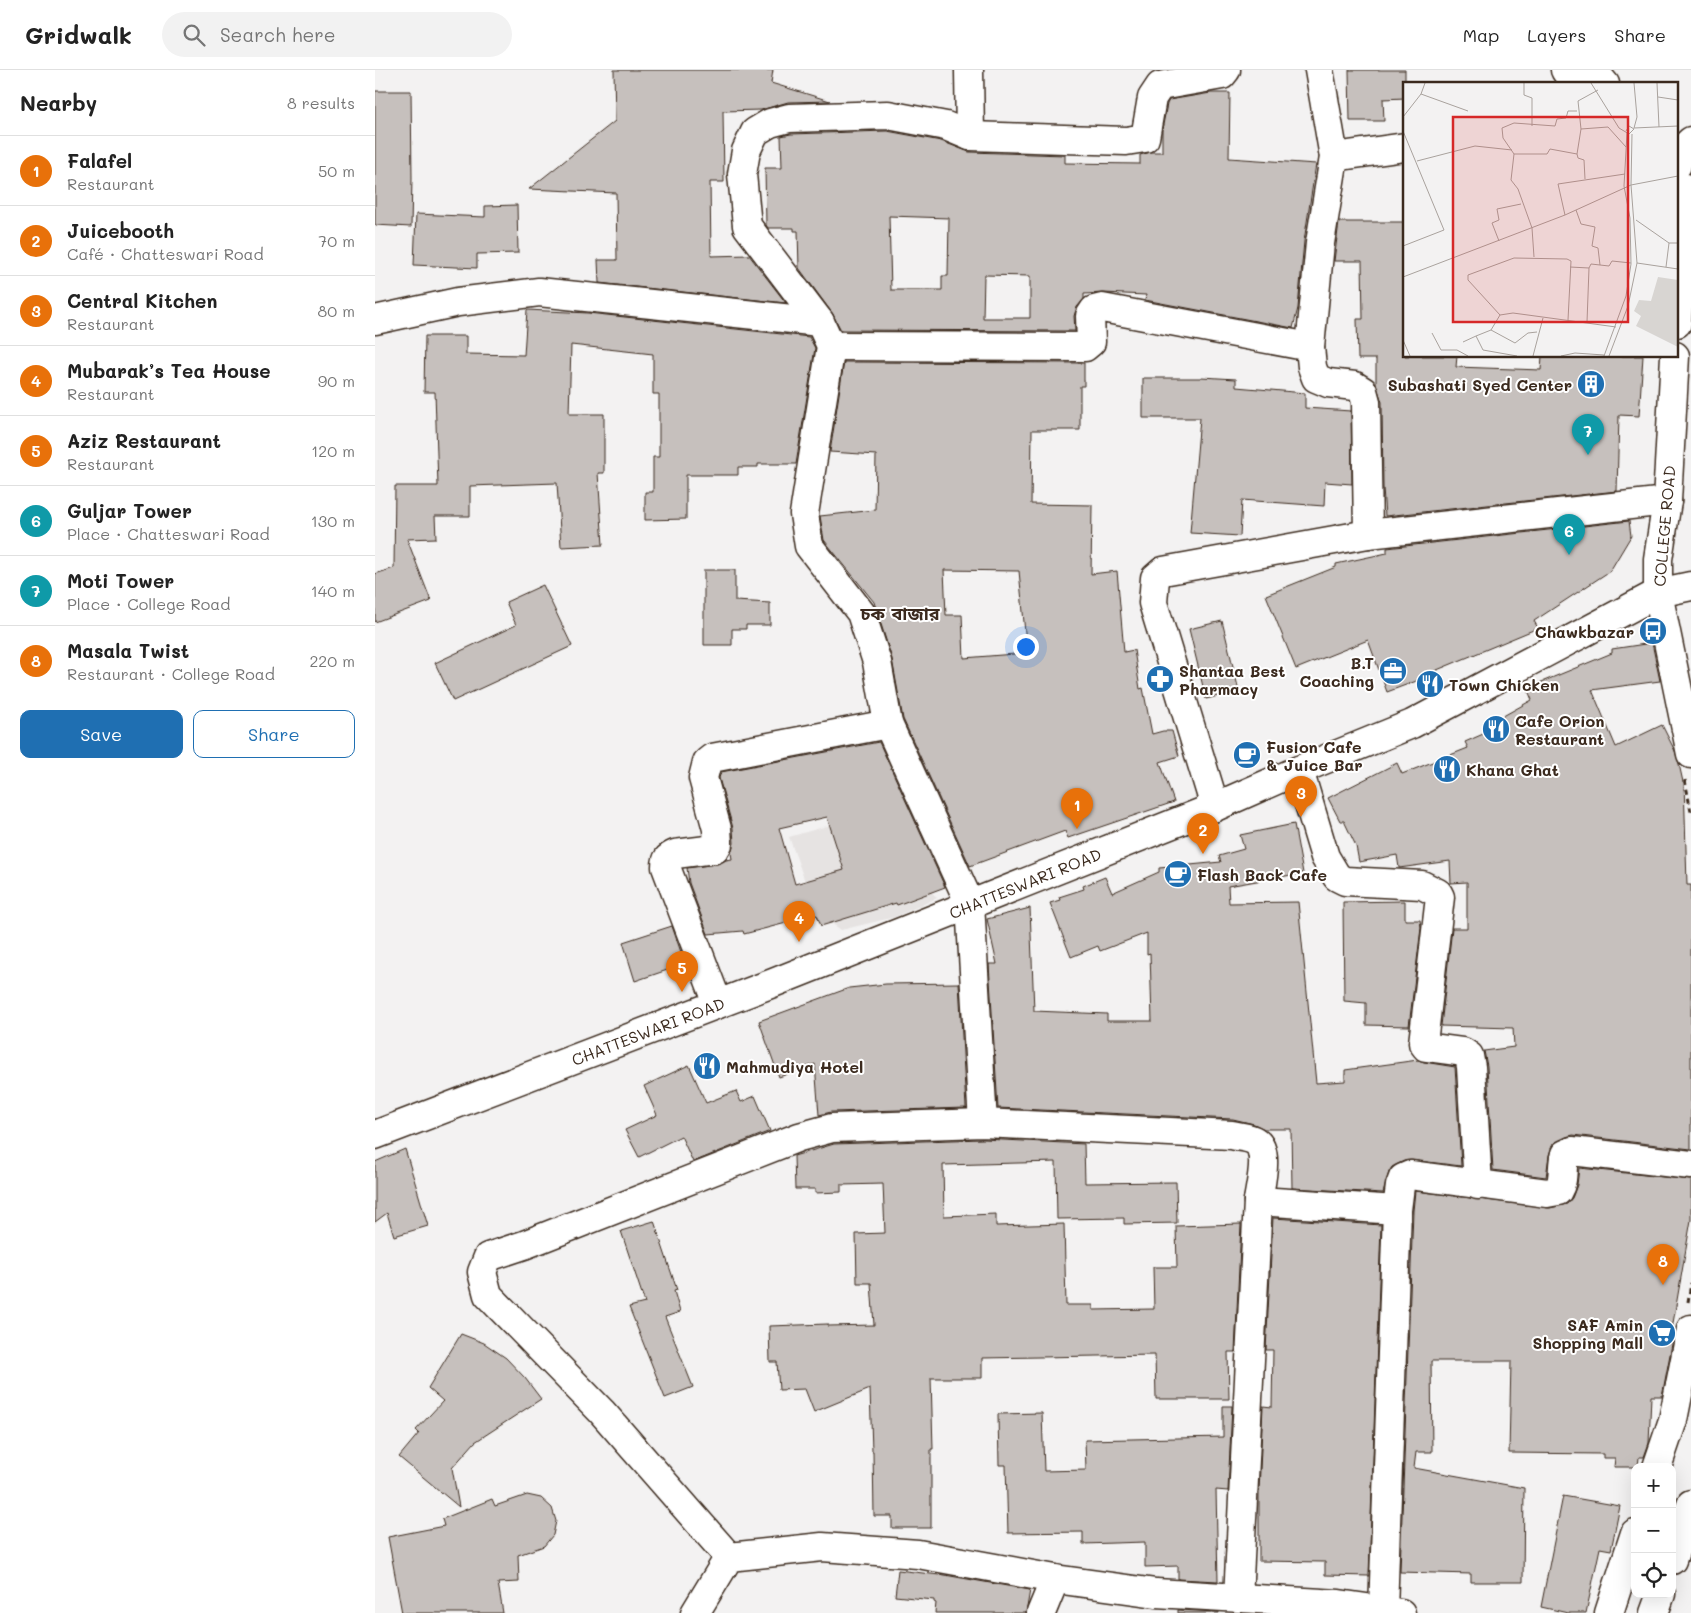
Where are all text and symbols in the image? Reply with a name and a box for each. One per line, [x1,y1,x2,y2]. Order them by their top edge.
search box [162,12,512,57]
text: Gridwalk [25,19,132,50]
icon: search [180,21,208,49]
text: Search here [220,22,336,47]
text: Map [1463,23,1499,47]
text: Layers [1527,23,1586,47]
text: Share [1614,23,1666,47]
inset map [1403,82,1679,358]
text: Nearby [20,89,97,116]
text: 8 results [287,92,355,113]
text: Falafel [67,148,132,173]
text: 1 [32,160,40,181]
text: 50 m [318,160,355,181]
text: Restaurant [67,173,155,194]
text: Juicebooth [67,218,174,243]
text: 2 [32,230,40,251]
text: 70 m [318,230,355,251]
text: Café · Chatteswari Road [67,243,264,264]
text: Central Kitchen [67,288,217,313]
text: 3 [31,300,41,321]
text: 80 m [318,300,355,321]
text: Restaurant [67,313,155,334]
text: Mubarak’s Tea House [67,358,271,383]
building icon: Subashati Syed Center [1576,369,1606,399]
text: 4 [31,370,41,391]
text: 90 m [318,370,355,391]
place label: Subashati Syed Center [1388,374,1572,395]
text: Restaurant [67,383,155,404]
pin: 7 [1572,414,1604,455]
text: Aziz Restaurant [67,428,221,453]
text: 5 [31,440,41,461]
text: 120 m [311,440,355,461]
text: Restaurant [67,453,155,474]
street label: COLLEGE ROAD [1648,465,1680,587]
text: Guljar Tower [67,498,192,523]
text: 6 [31,510,41,531]
text: 130 m [311,510,355,531]
pin: 6 [1553,514,1585,555]
text: Place · Chatteswari Road [67,523,270,544]
text: Moti Tower [67,568,174,593]
text: 7 [32,580,40,601]
text: 140 m [311,580,355,601]
text: Place · College Road [67,593,230,614]
district label: চক বাজার [859,601,941,625]
bus stop icon: Chawkbazar [1638,616,1668,646]
place label: Chawkbazar [1535,621,1634,642]
your location [1013,634,1039,660]
text: Masala Twist [67,638,189,663]
text: 8 [31,650,41,671]
text: 220 m [309,650,355,671]
place label: B.T Coaching [1300,652,1374,691]
office icon: B.T Coaching [1378,656,1408,686]
place label: Shantaa Best Pharmacy [1179,660,1285,699]
text: Restaurant · College Road [67,663,275,684]
pharmacy icon: Shantaa Best Pharmacy [1145,664,1175,694]
restaurant icon: Town Chicken [1415,669,1445,699]
place label: Town Chicken [1449,674,1559,695]
button: Save [20,710,183,758]
button: Share [193,710,355,758]
place label: Cafe Orion Restaurant [1515,710,1604,749]
restaurant icon: Cafe Orion Restaurant [1481,714,1511,744]
place label: Fusion Cafe & Juice Bar [1266,736,1363,775]
cafe icon: Fusion Cafe & Juice Bar [1232,740,1262,770]
restaurant icon: Khana Ghat [1432,754,1462,784]
place label: Khana Ghat [1466,759,1559,780]
pin: 3 [1285,776,1317,817]
pin: 1 [1061,788,1093,829]
pin: 2 [1187,813,1219,854]
street label: CHATTESWARI ROAD [946,843,1104,923]
cafe icon: Flash Back Cafe [1163,859,1193,889]
place label: Flash Back Cafe [1197,864,1327,885]
pin: 4 [783,901,815,942]
pin: 5 [666,951,698,992]
street label: CHATTESWARI ROAD [568,992,728,1070]
restaurant icon: Mahmudiya Hotel [692,1051,722,1081]
place label: Mahmudiya Hotel [726,1056,863,1077]
pin: 8 [1647,1244,1679,1285]
place label: SAF Amin Shopping Mall [1533,1314,1643,1353]
supermarket icon: SAF Amin Shopping Mall [1647,1318,1677,1348]
map controls [1631,1463,1676,1598]
button: + [1631,1463,1676,1508]
button: − [1631,1508,1676,1553]
button: locate [1631,1553,1676,1598]

